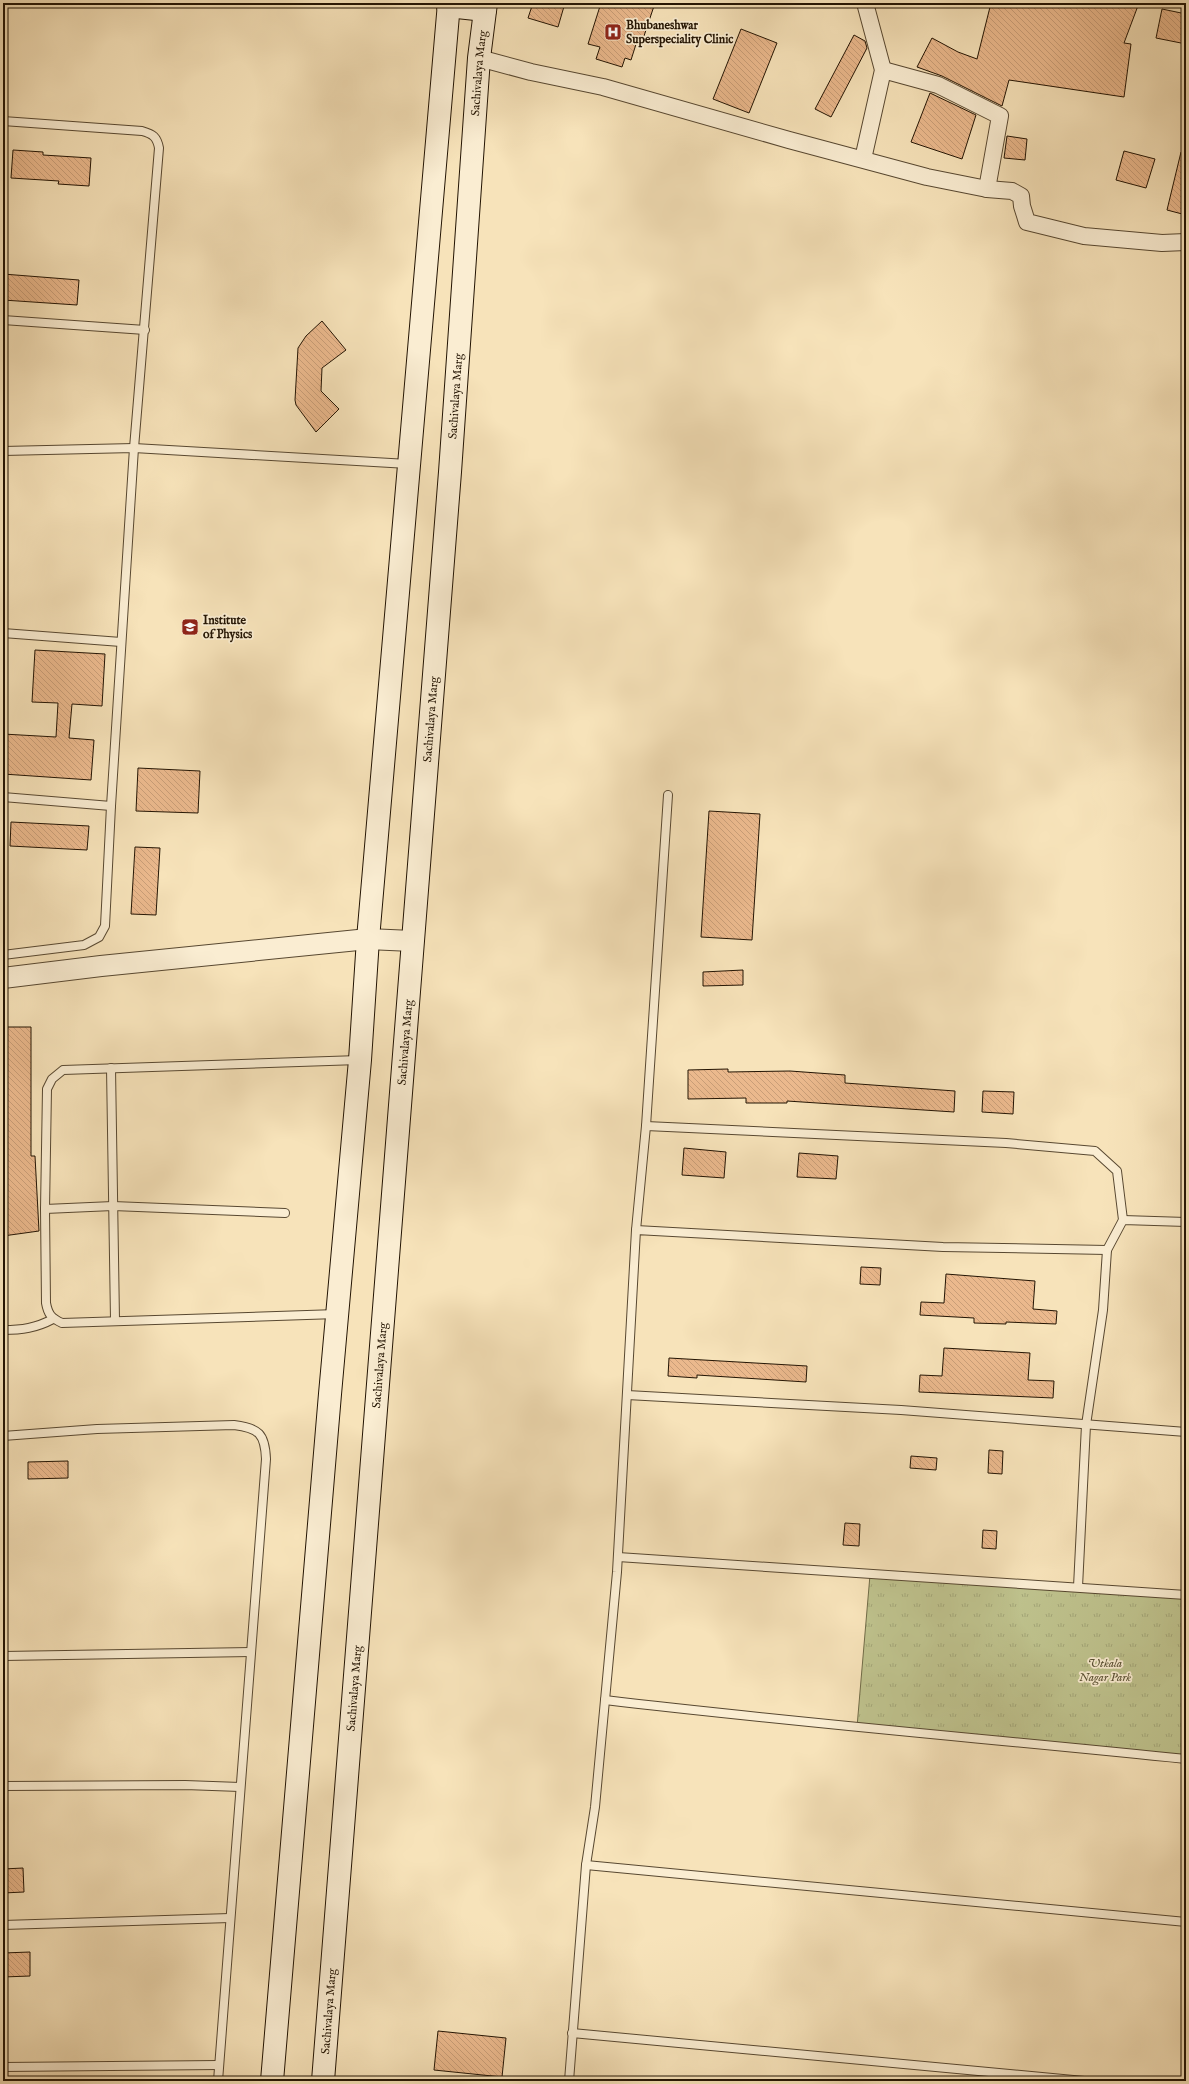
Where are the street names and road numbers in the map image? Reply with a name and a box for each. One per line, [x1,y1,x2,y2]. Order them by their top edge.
street label: Sachivalaya Marg [468,29,491,116]
street label: Sachivalaya Marg [445,352,466,440]
street label: Sachivalaya Marg [420,675,442,763]
street label: Sachivalaya Marg [395,998,416,1086]
street label: Sachivalaya Marg [369,1321,391,1409]
street label: Sachivalaya Marg [344,1644,365,1732]
street label: Sachivalaya Marg [318,1967,340,2055]

